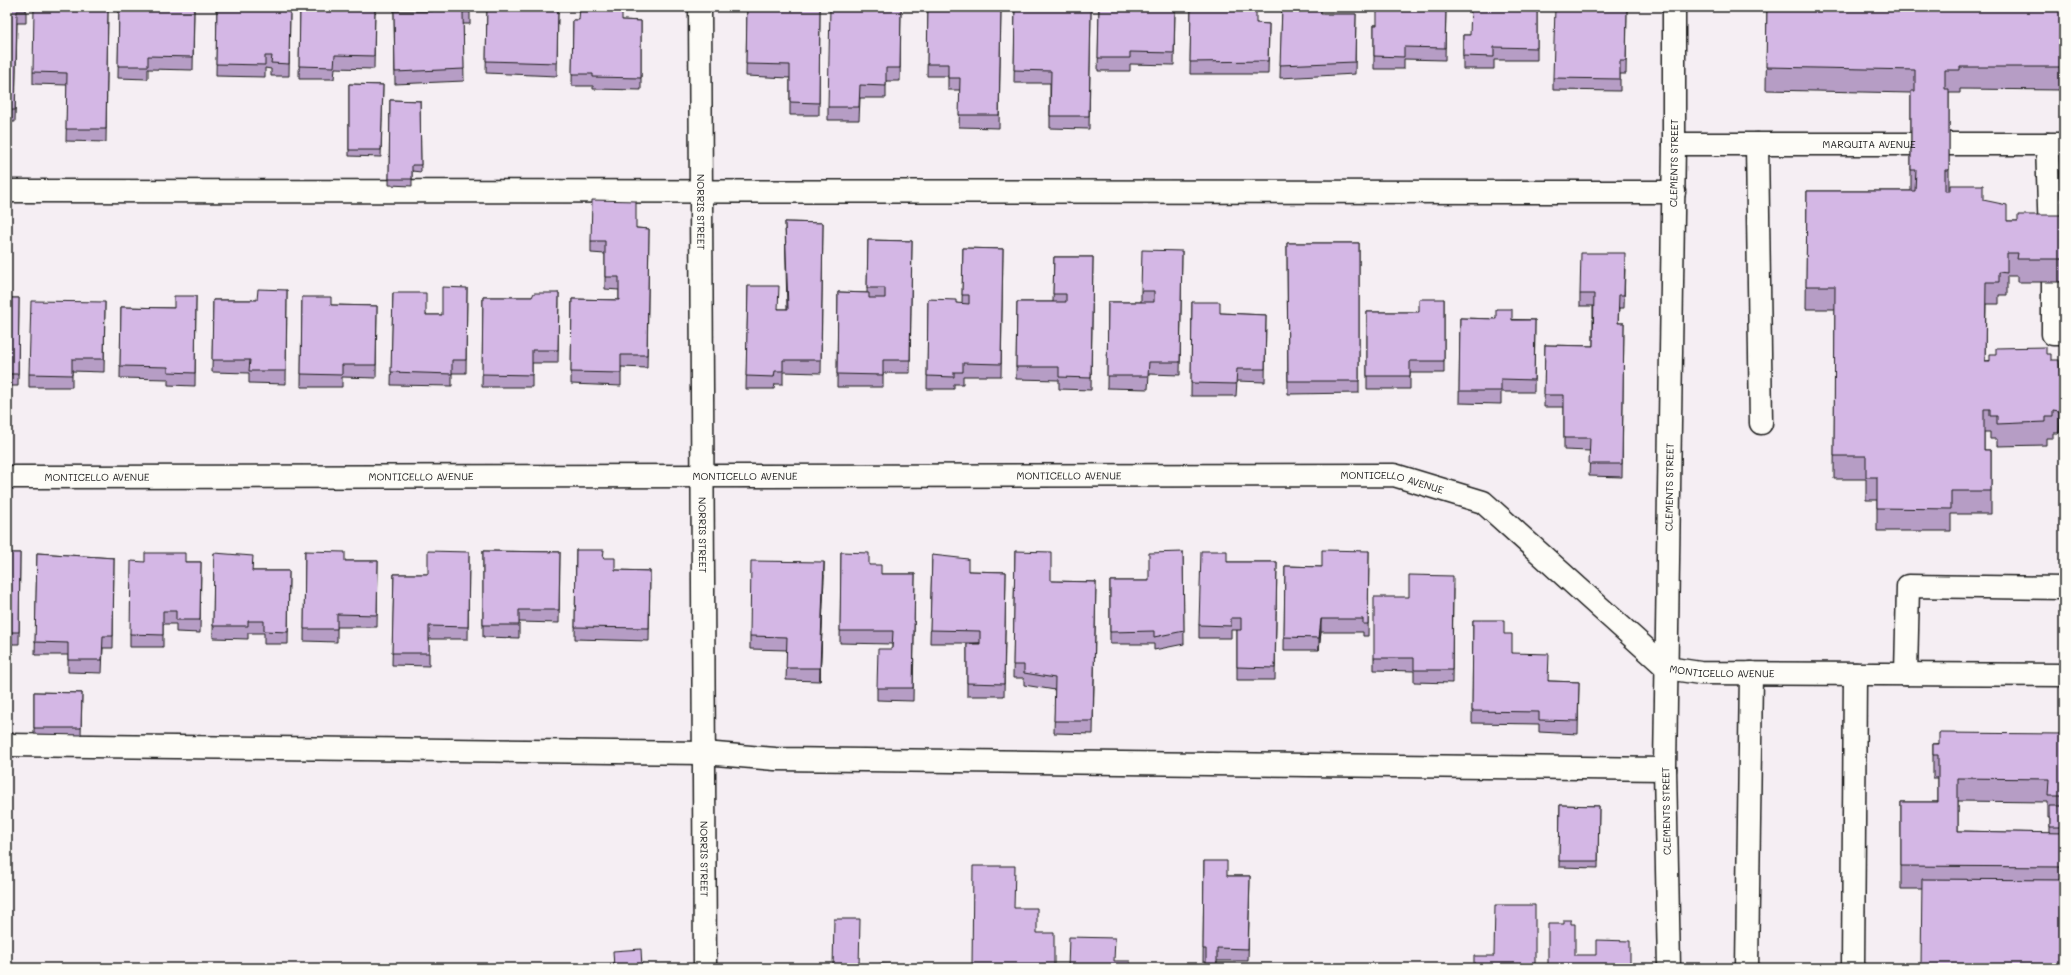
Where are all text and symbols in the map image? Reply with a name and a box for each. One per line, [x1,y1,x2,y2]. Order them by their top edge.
street label: CLEMENTS STREET [1666,119,1681,207]
street label: MARQUITA AVENUE [1822,137,1916,151]
street label: NORRIS STREET [694,174,708,250]
street label: CLEMENTS STREET [1661,442,1677,531]
street label: MONTICELLO AVENUE [1016,468,1122,483]
street label: MONTICELLO AVENUE [1340,468,1446,497]
street label: MONTICELLO AVENUE [368,469,474,483]
street label: MONTICELLO AVENUE [692,469,798,483]
street label: MONTICELLO AVENUE [44,470,150,484]
street label: NORRIS STREET [696,497,710,573]
street label: MONTICELLO AVENUE [1669,661,1775,680]
street label: CLEMENTS STREET [1658,766,1674,855]
street label: NORRIS STREET [697,821,712,897]

